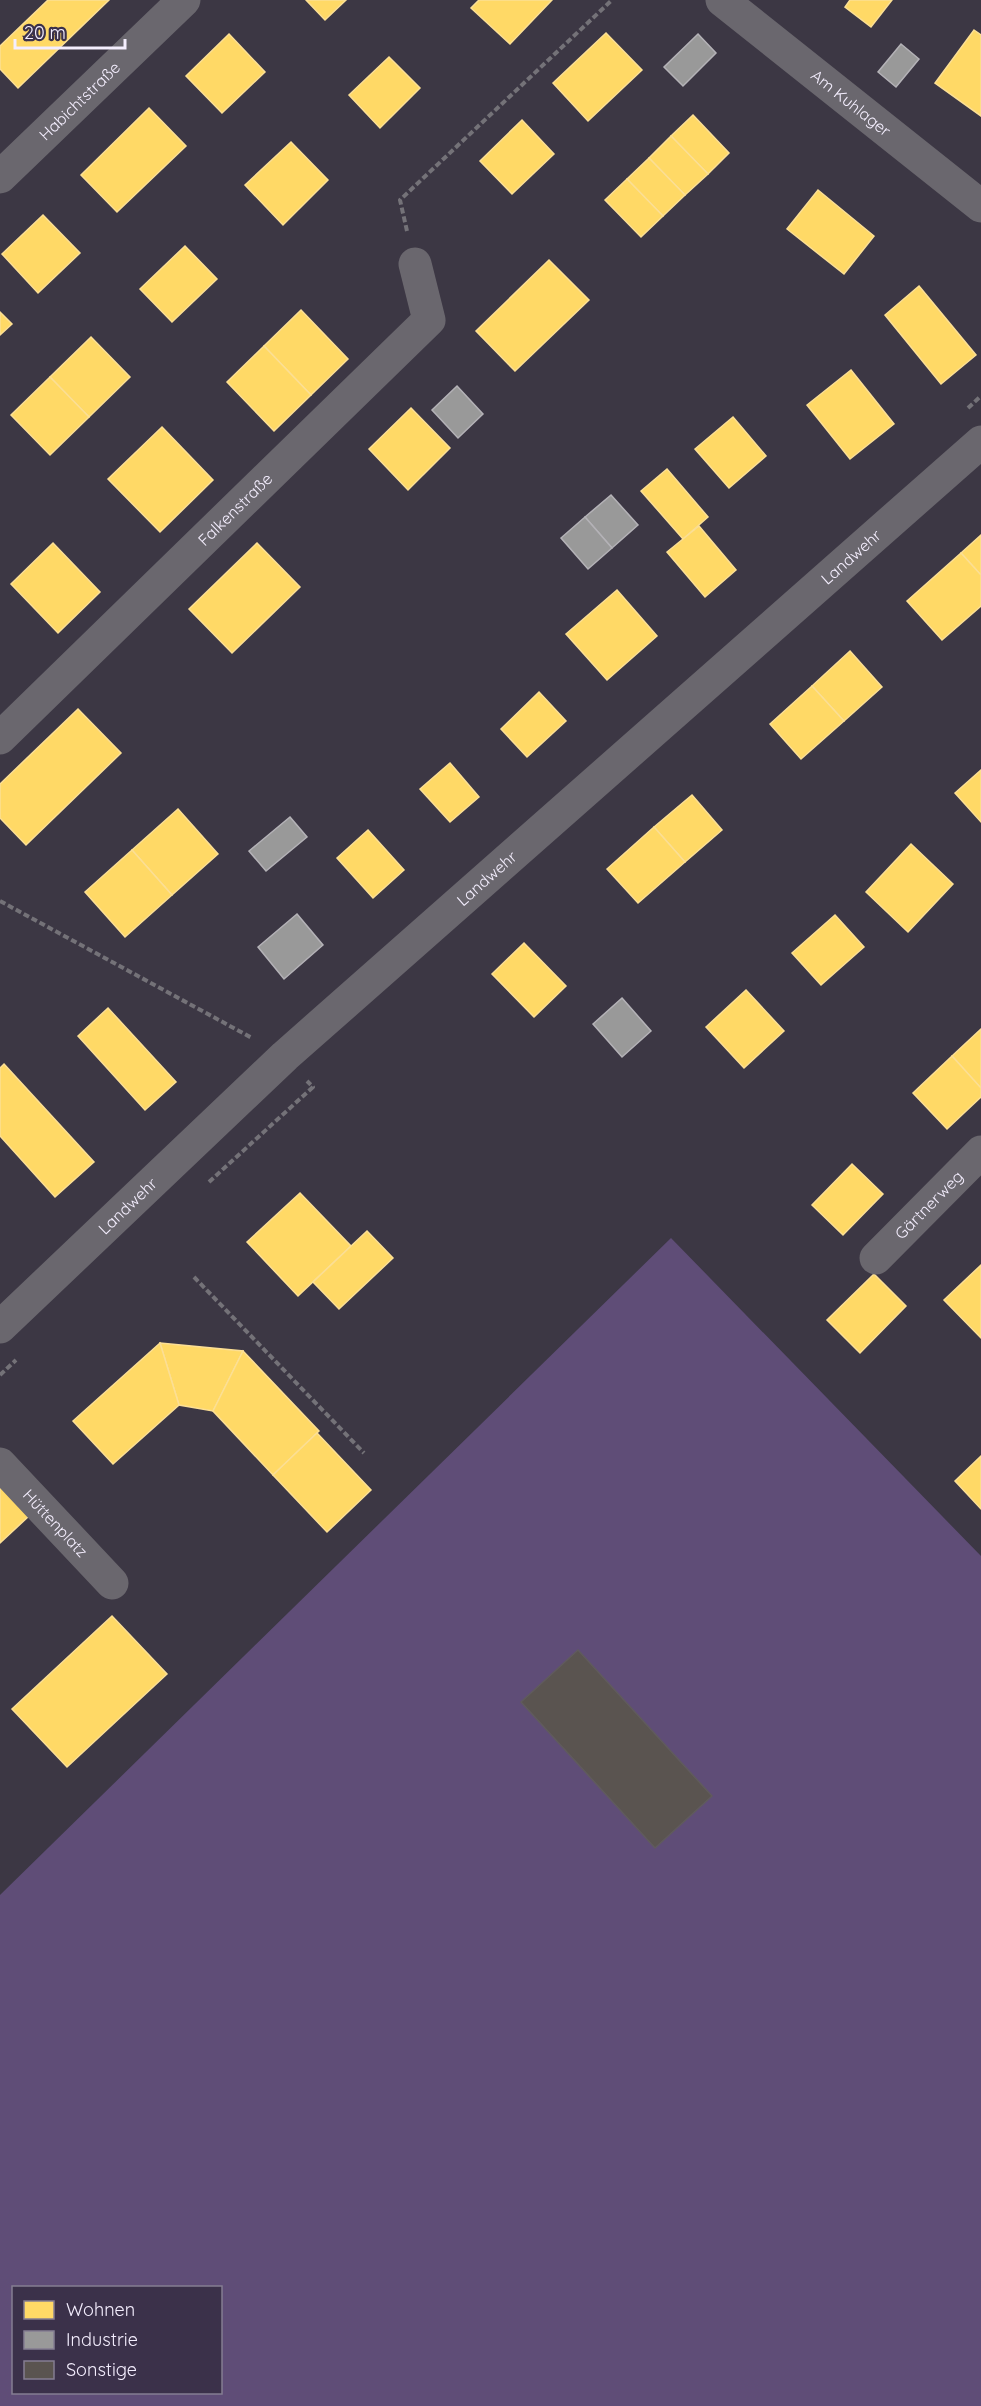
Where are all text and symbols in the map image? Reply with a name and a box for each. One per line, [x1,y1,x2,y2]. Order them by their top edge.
scale bar [15,12,124,50]
text: 20 m [24,21,66,44]
street label: Habichtstraße [35,57,124,144]
street label: Am Kuhlager [807,65,895,141]
street label: Falkenstraße [194,468,276,550]
street label: Landwehr [817,525,885,589]
street label: Landwehr [452,846,521,910]
street label: Gärtnerweg [890,1166,967,1243]
street label: Landwehr [94,1173,161,1238]
street label: Hüttenplatz [19,1485,92,1561]
legend [12,2286,222,2394]
text: Wohnen [66,2298,135,2321]
text: Industrie [66,2328,138,2351]
text: Sonstige [66,2358,137,2381]

